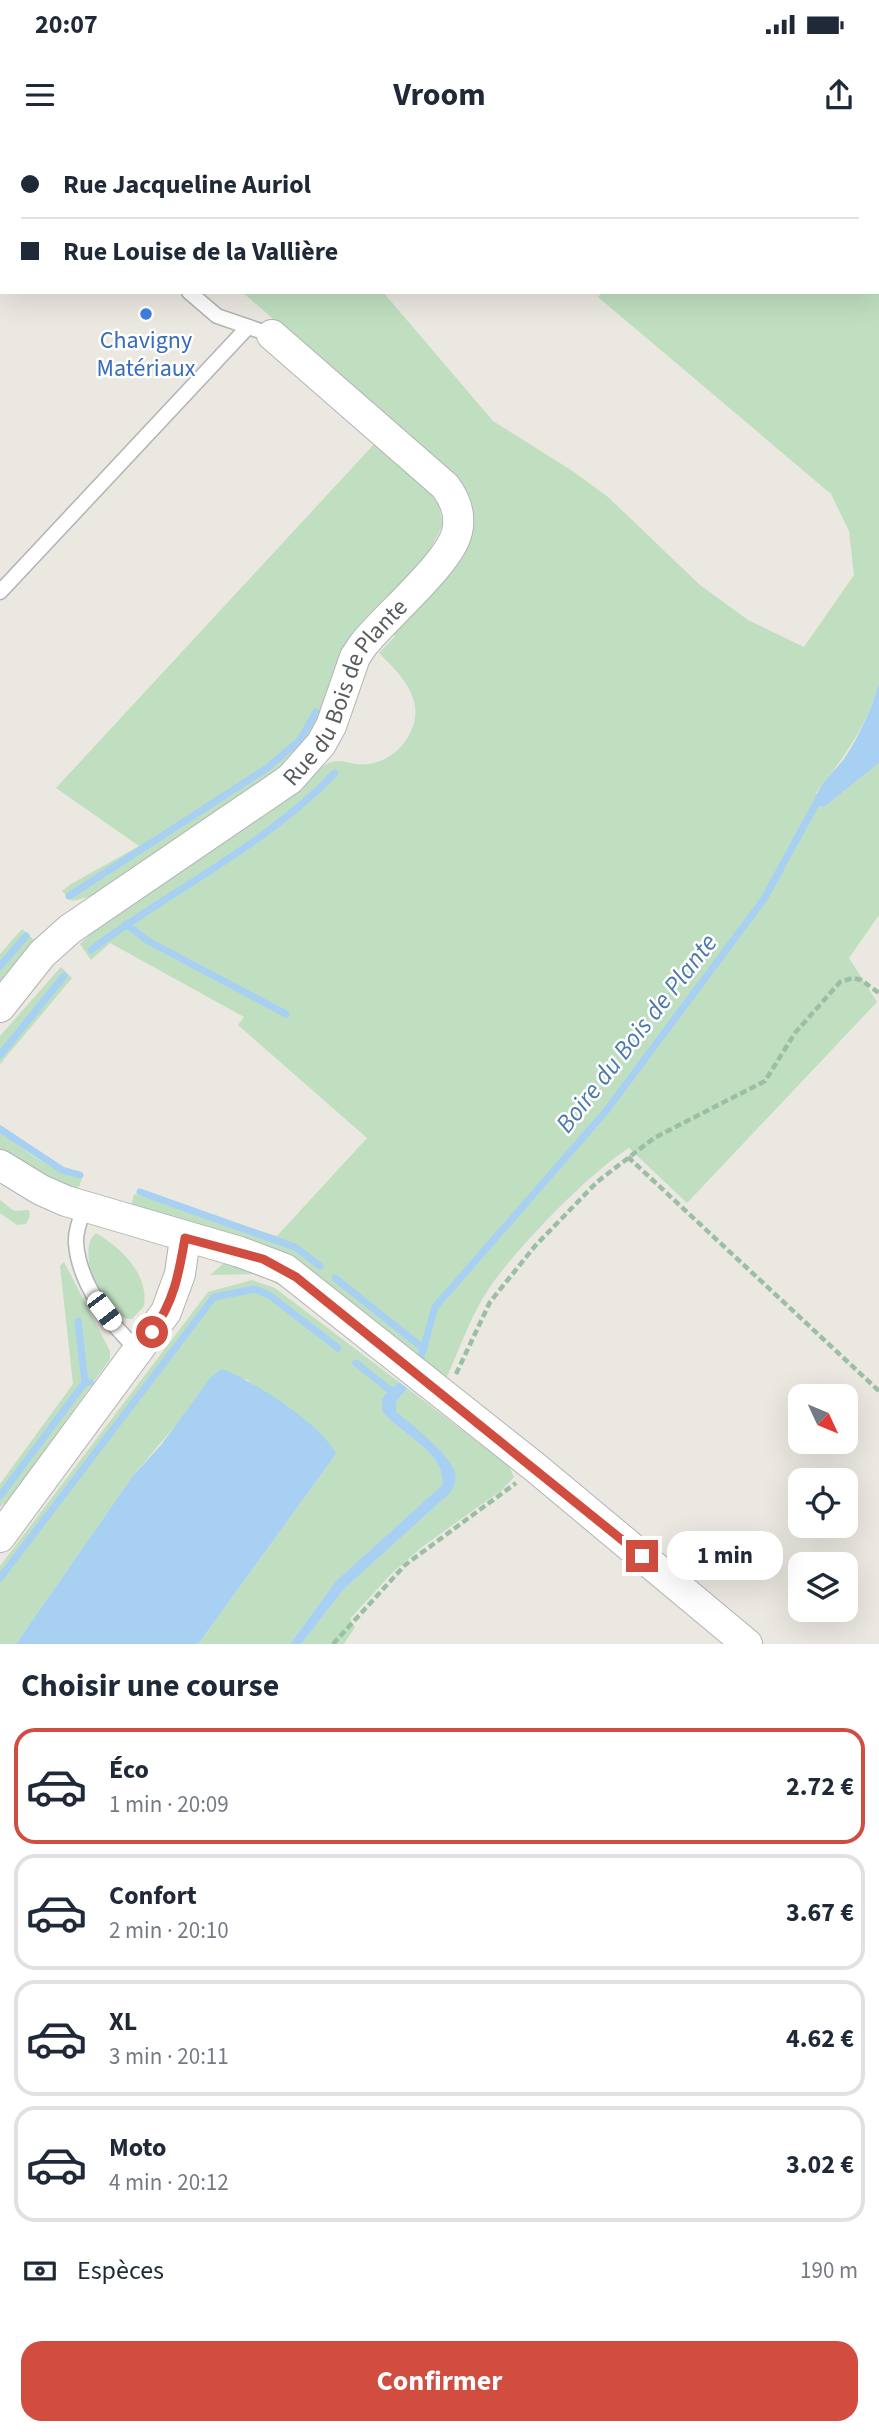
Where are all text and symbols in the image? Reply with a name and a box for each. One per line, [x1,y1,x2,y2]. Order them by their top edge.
text: 20:07 [35,6,98,43]
text: Vroom [393,72,486,118]
icon: menu [21,76,59,114]
icon: share [820,76,858,114]
text: Rue Jacqueline Auriol [63,166,311,203]
text: Rue Louise de la Vallière [63,233,338,270]
marker: Chavigny Matériaux [138,306,154,322]
place label: Chavigny Matériaux [97,323,196,386]
street label: Rue du Bois de Plante [275,591,416,794]
water label: Boire du Bois de Plante [547,926,726,1141]
car [83,1288,126,1334]
route start [136,1316,168,1348]
north arrow [788,1384,858,1454]
map controls [788,1384,858,1622]
button: locate [788,1468,858,1538]
callout: 1 min [666,1532,782,1580]
text: 1 min [697,1539,753,1572]
route end [626,1540,658,1572]
button: layers [788,1552,858,1622]
text: Choisir une course [21,1663,279,1709]
text: Éco [109,1751,149,1788]
icon: car [25,1755,88,1818]
text: 2.72 € [786,1768,854,1805]
text: 1 min · 20:09 [109,1788,229,1821]
text: Confort [109,1877,197,1914]
icon: car [25,1881,88,1944]
text: 3.67 € [786,1894,854,1931]
text: 2 min · 20:10 [109,1914,229,1947]
text: XL [109,2003,137,2040]
icon: car [25,2007,88,2070]
text: 4.62 € [786,2020,854,2057]
text: 3 min · 20:11 [109,2040,229,2073]
text: Moto [109,2129,166,2166]
icon: car [25,2133,88,2196]
text: 3.02 € [786,2146,854,2183]
text: 4 min · 20:12 [109,2166,229,2199]
icon: cash [21,2252,59,2290]
text: Espèces [77,2252,164,2289]
text: 190 m [800,2254,858,2287]
button: Confirmer [21,2341,858,2421]

